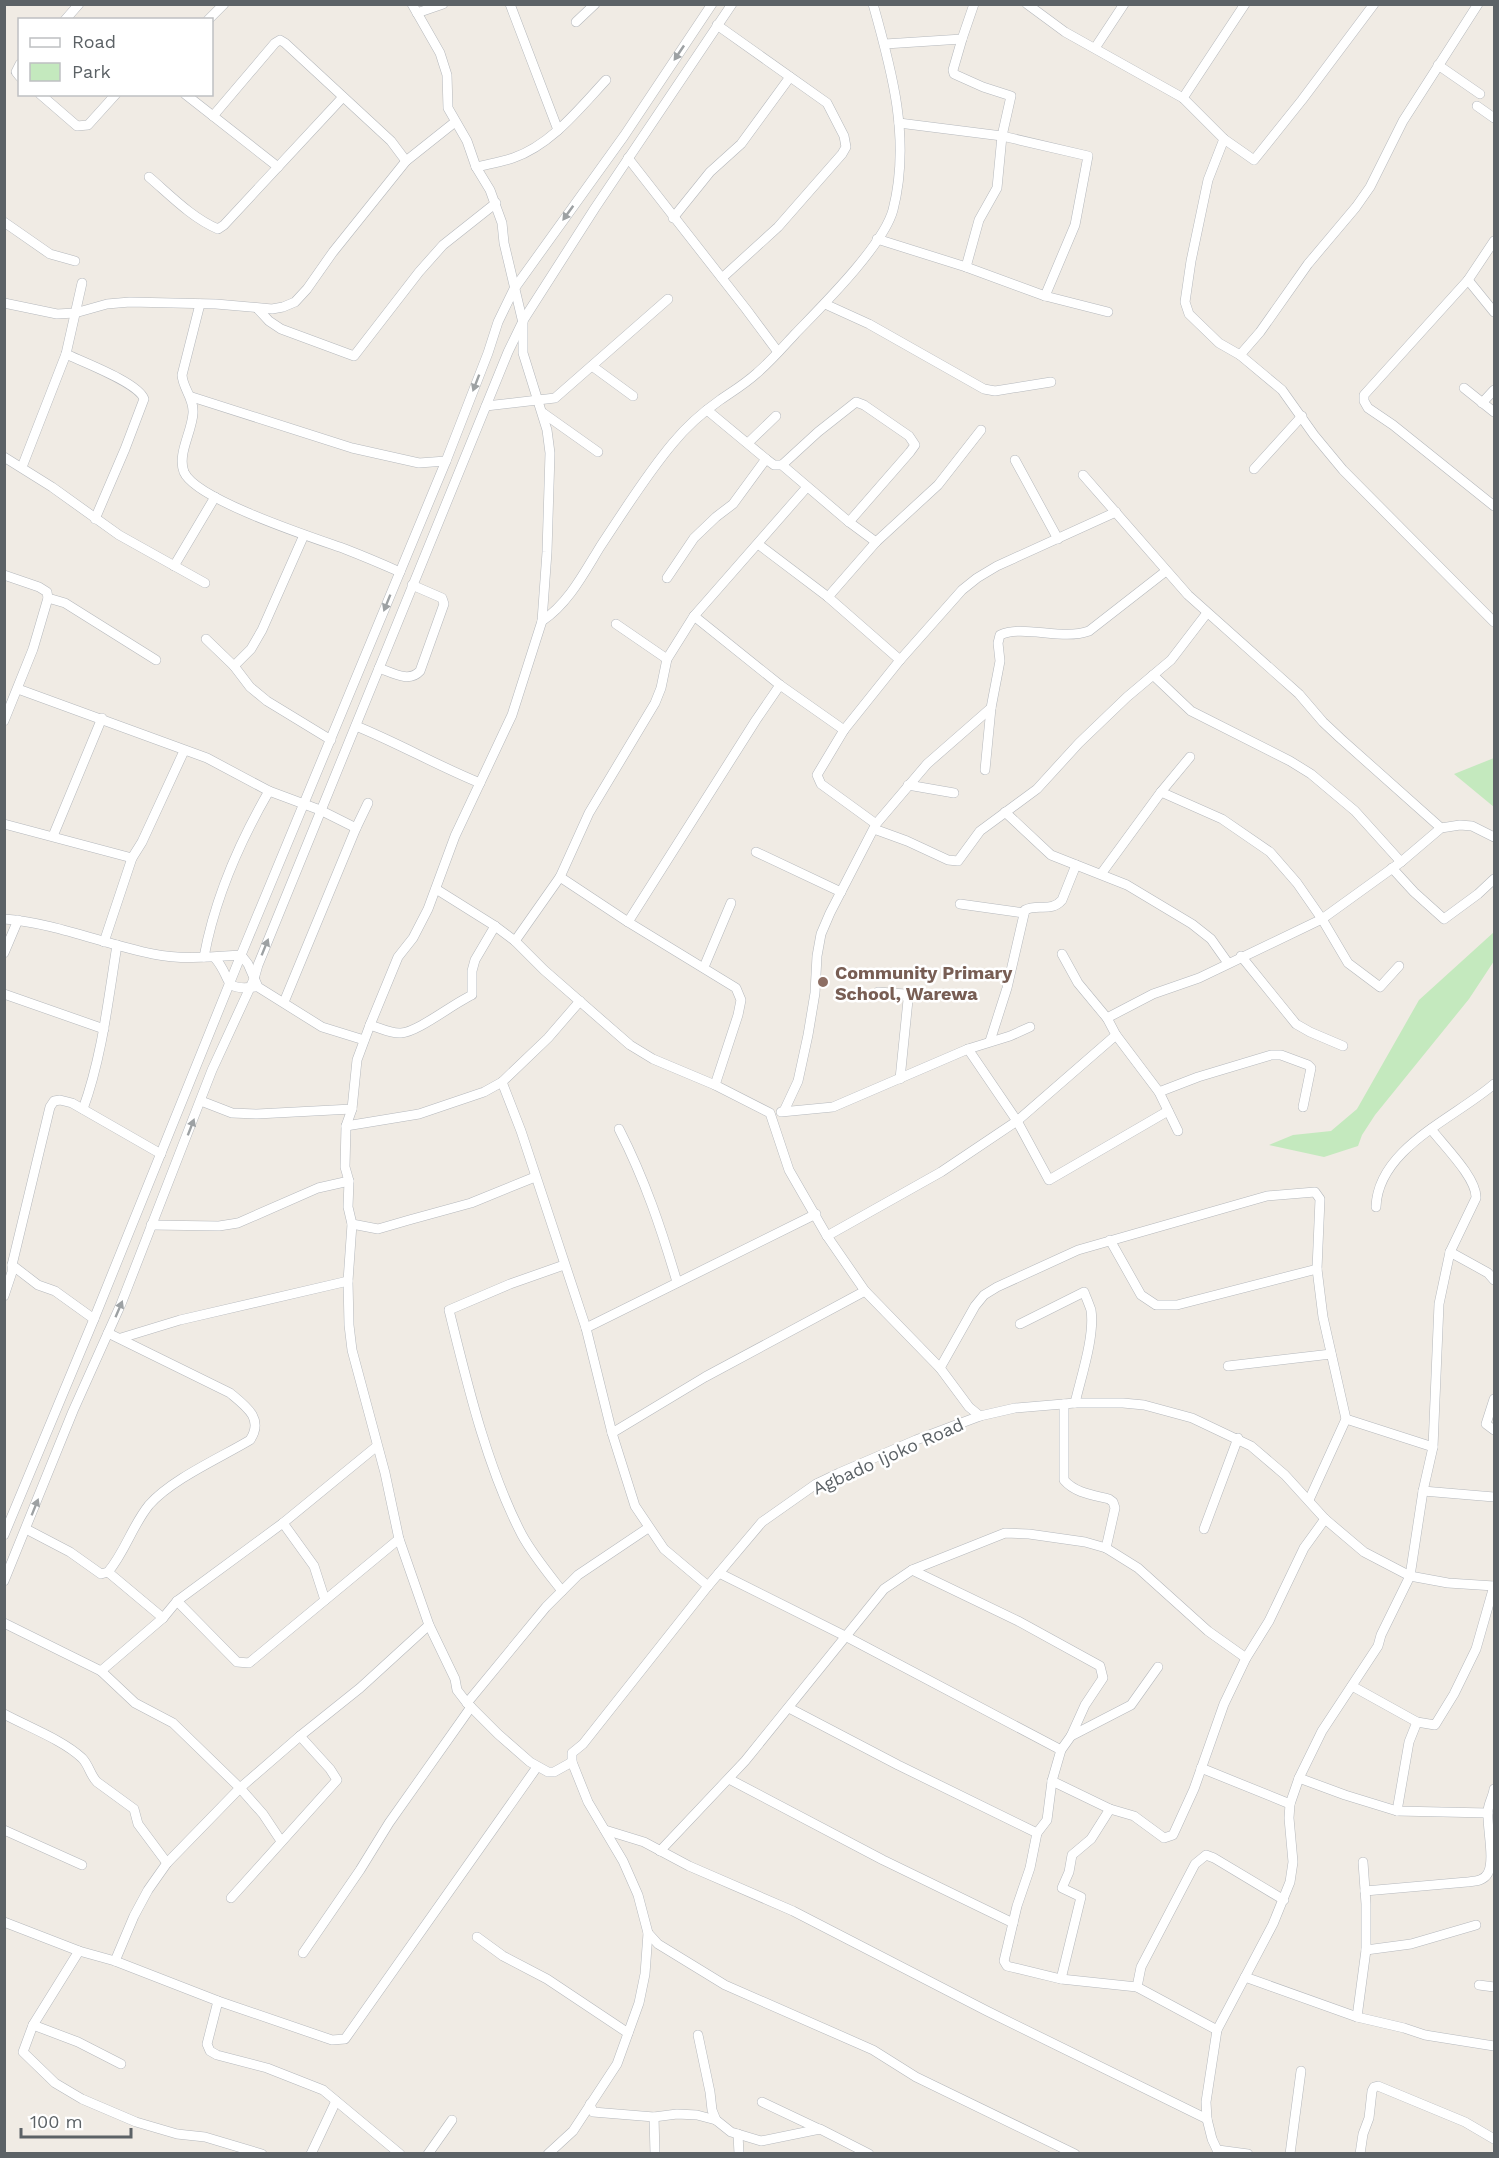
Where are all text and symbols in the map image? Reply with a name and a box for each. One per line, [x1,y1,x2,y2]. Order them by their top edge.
legend [18,18,213,96]
text: Road [72,31,116,52]
one-way arrow [674,45,685,61]
text: Park [72,61,111,82]
one-way arrow [562,205,574,221]
one-way arrow [471,375,481,393]
one-way arrow [382,594,391,612]
one-way arrow [261,938,270,956]
place label: Community Primary School, Warewa [835,962,1013,1004]
marker: Community Primary School, Warewa [816,975,830,989]
one-way arrow [186,1118,196,1136]
one-way arrow [114,1299,124,1317]
street label: Agbado Ijoko Road [809,1413,967,1499]
one-way arrow [30,1498,40,1516]
scale bar [21,2101,130,2139]
text: 100 m [30,2111,83,2132]

